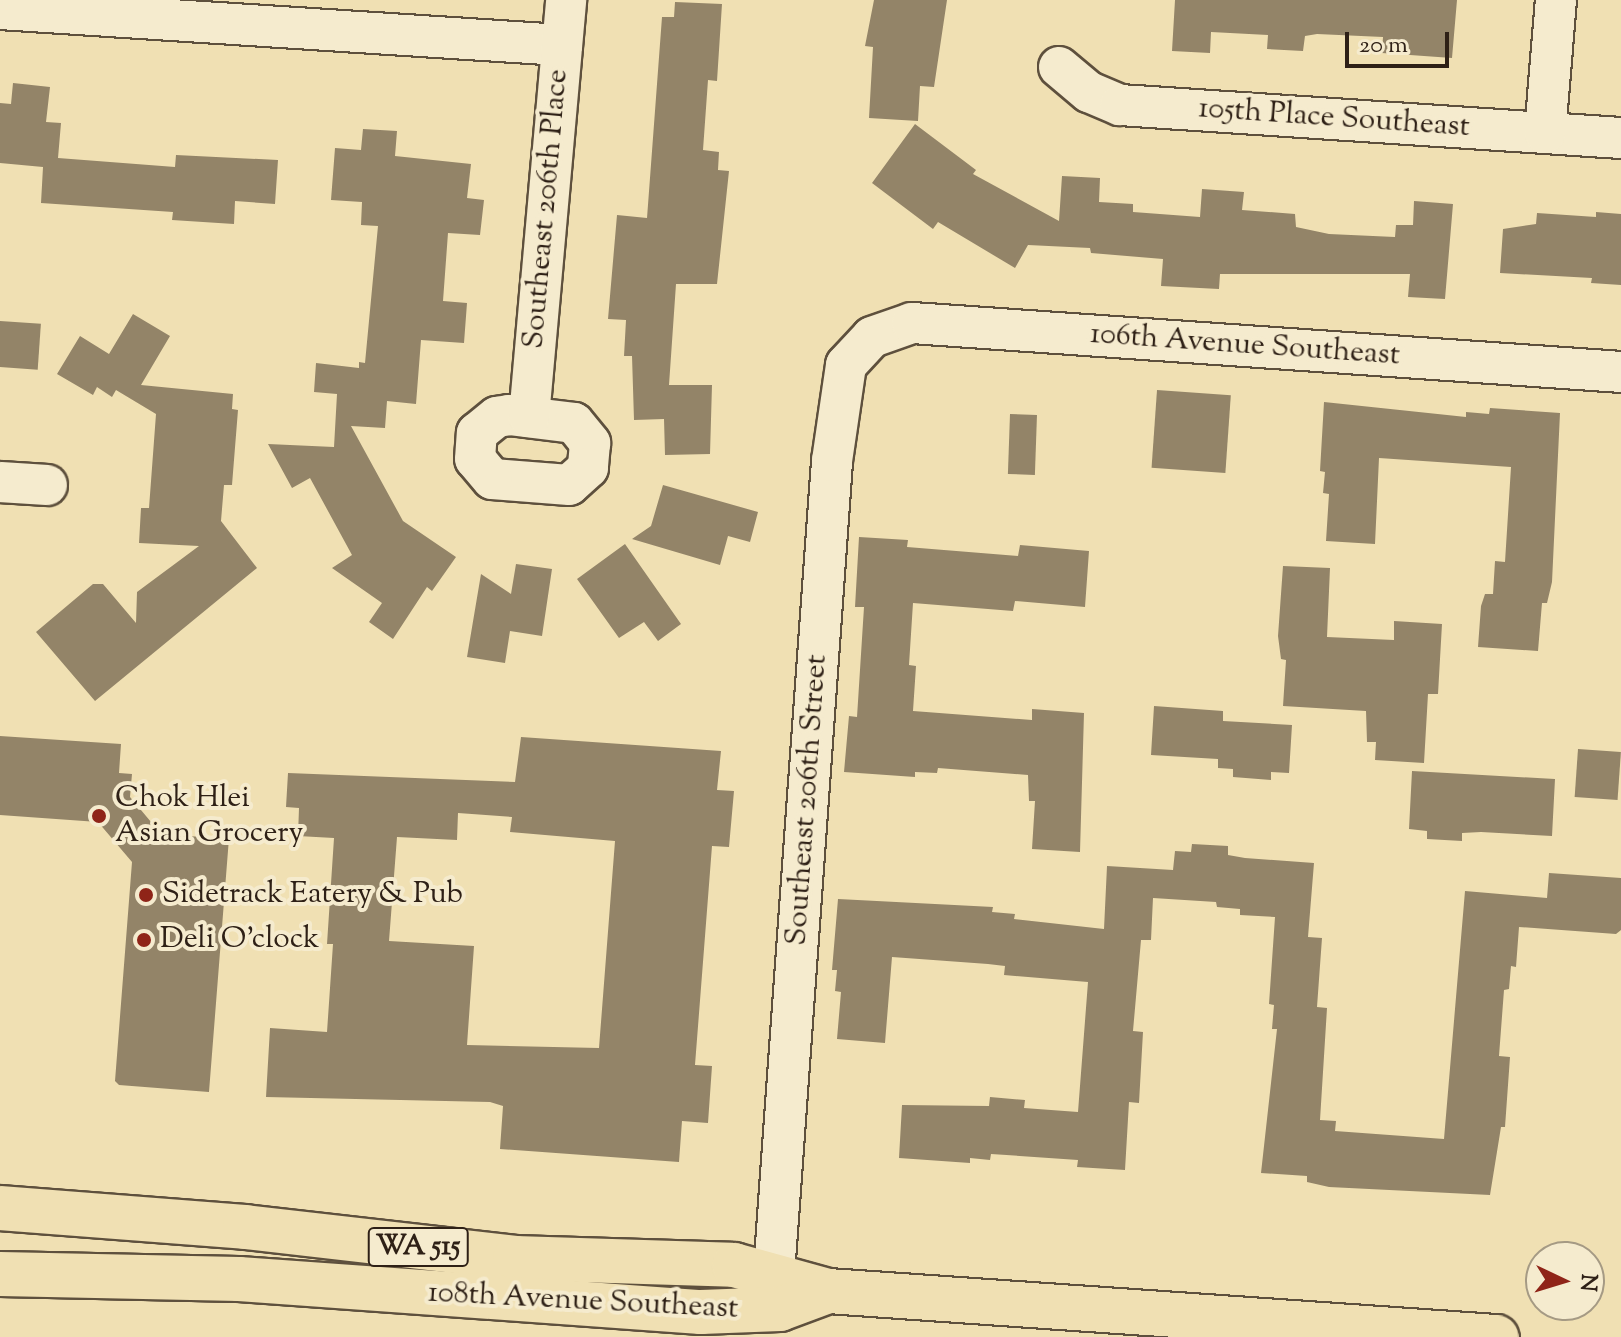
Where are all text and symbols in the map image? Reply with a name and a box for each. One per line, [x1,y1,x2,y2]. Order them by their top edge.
scale bar [1349,16,1453,66]
text: 20 m [1359,29,1408,63]
street label: Southeast 206th Place [517,68,577,350]
street label: 105th Place Southeast [1197,92,1471,146]
street label: 106th Avenue Southeast [1089,317,1401,375]
street label: Southeast 206th Street [780,653,836,947]
place label: Chok Hlei Asian Grocery [115,781,304,852]
marker: Chok Hlei Asian Grocery [90,807,108,825]
place label: Sidetrack Eatery & Pub [162,877,463,913]
marker: Sidetrack Eatery & Pub [137,886,155,904]
place label: Deli O'clock [160,922,319,958]
marker: Deli O'clock [135,931,153,949]
road number: WA 515 [366,1223,470,1271]
north arrow [1525,1241,1605,1321]
text: N [1570,1273,1604,1292]
street label: 108th Avenue Southeast [427,1276,739,1328]

